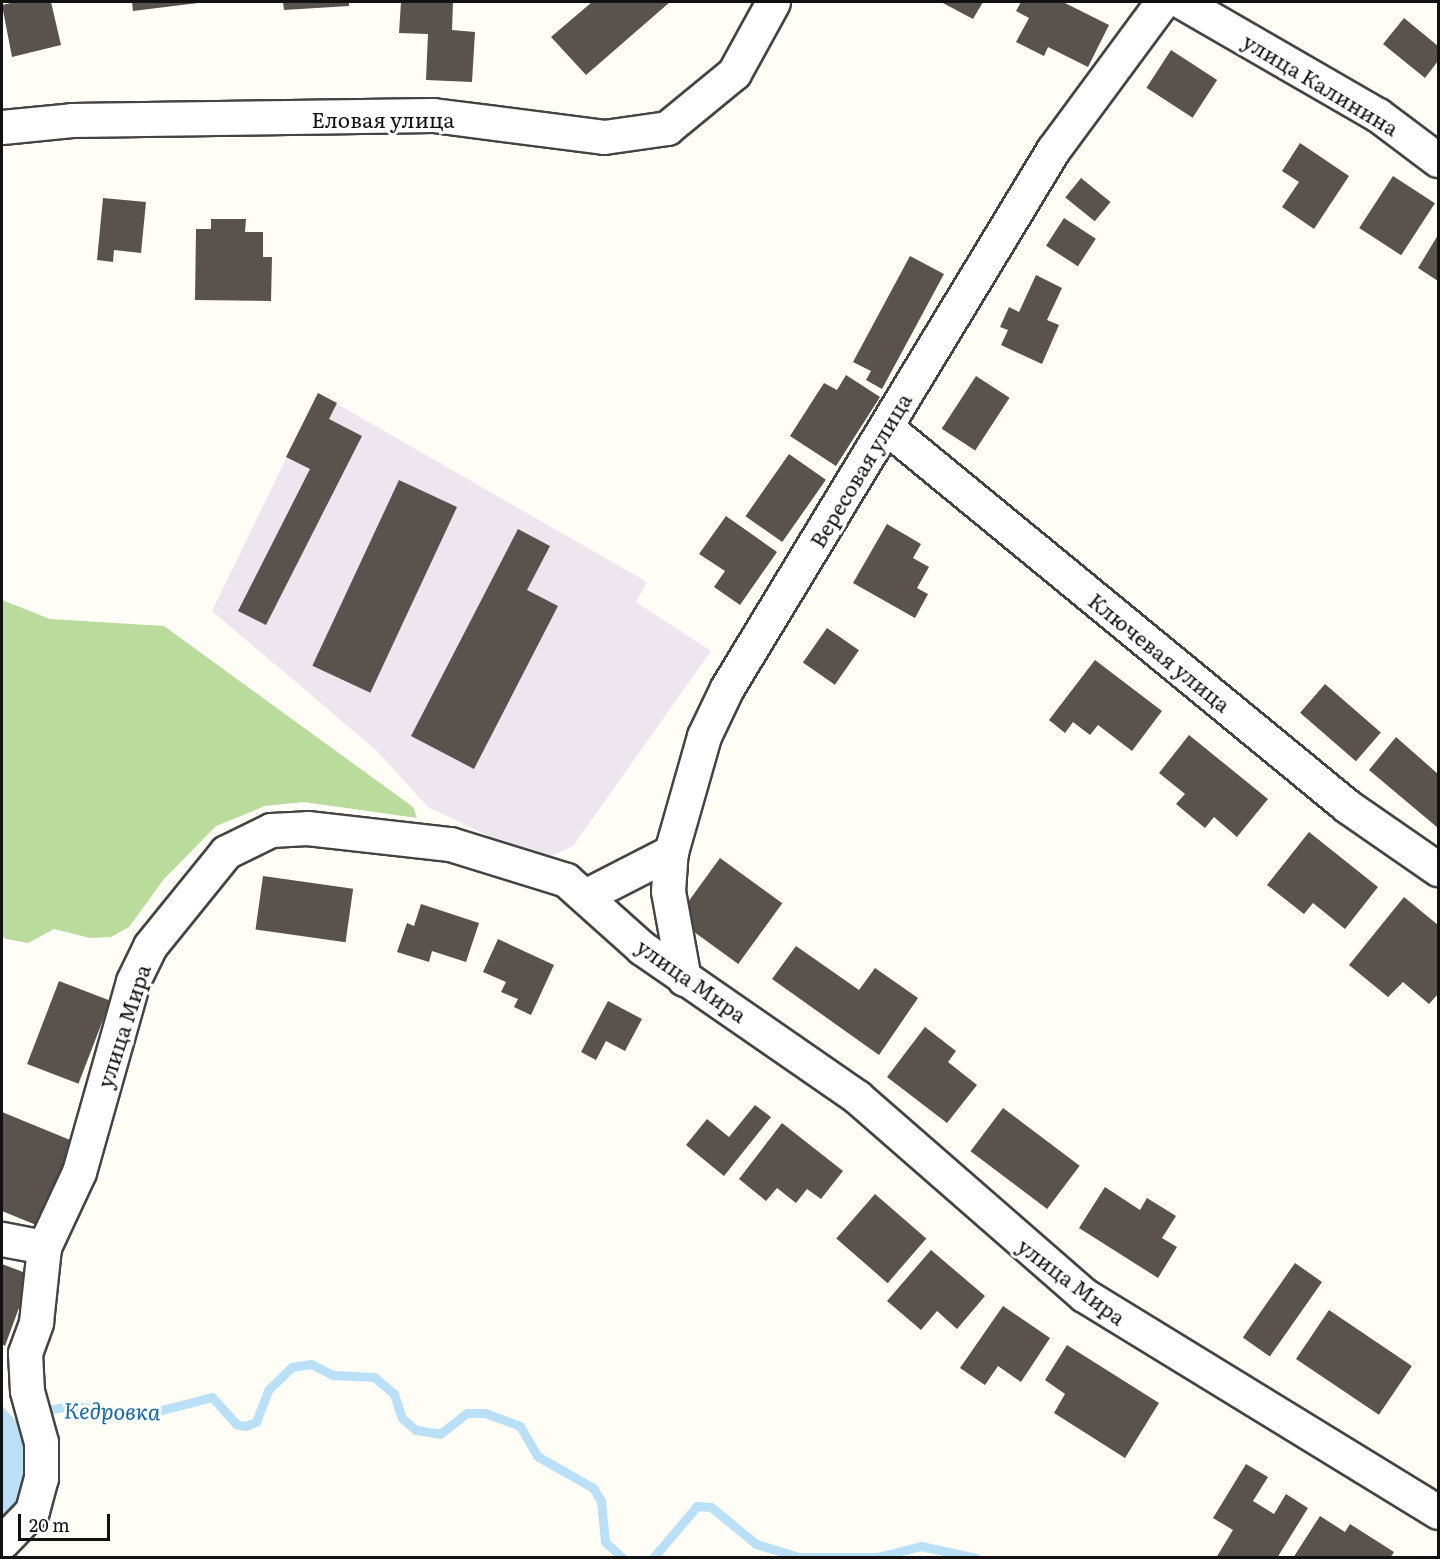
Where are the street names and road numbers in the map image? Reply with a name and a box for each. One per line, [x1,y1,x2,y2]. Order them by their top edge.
street label: улица Калинина [1239,28,1403,140]
street label: Еловая улица [311,106,455,132]
street label: Вересовая улица [804,388,916,552]
street label: Ключевая улица [1084,587,1236,717]
street label: улица Мира [632,933,752,1027]
street label: улица Мира [91,961,155,1091]
street label: улица Мира [1013,1232,1131,1330]

